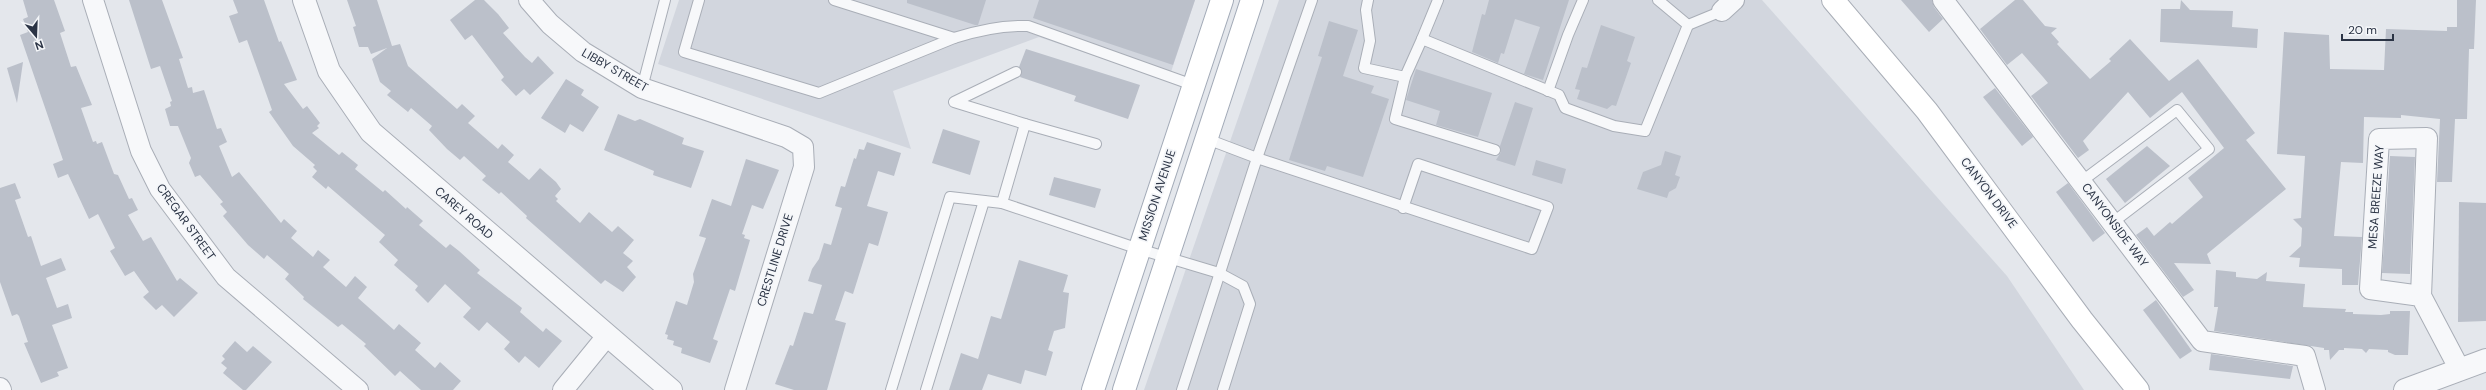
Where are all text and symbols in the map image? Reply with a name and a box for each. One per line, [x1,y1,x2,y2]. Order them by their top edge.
north arrow [16,16,56,56]
scale bar [2342,16,2393,42]
text: 20 m [2348,22,2377,38]
text: N [33,38,45,53]
street label: LIBBY STREET [579,44,651,96]
street label: MESA BREEZE WAY [2364,144,2388,250]
street label: MISSION AVENUE [1135,147,1179,243]
street label: CANYON DRIVE [1957,154,2021,232]
street label: CANYONSIDE WAY [2078,180,2152,270]
street label: CREGAR STREET [153,181,219,264]
street label: CAREY ROAD [431,183,497,243]
street label: CRESTLINE DRIVE [753,211,797,308]

